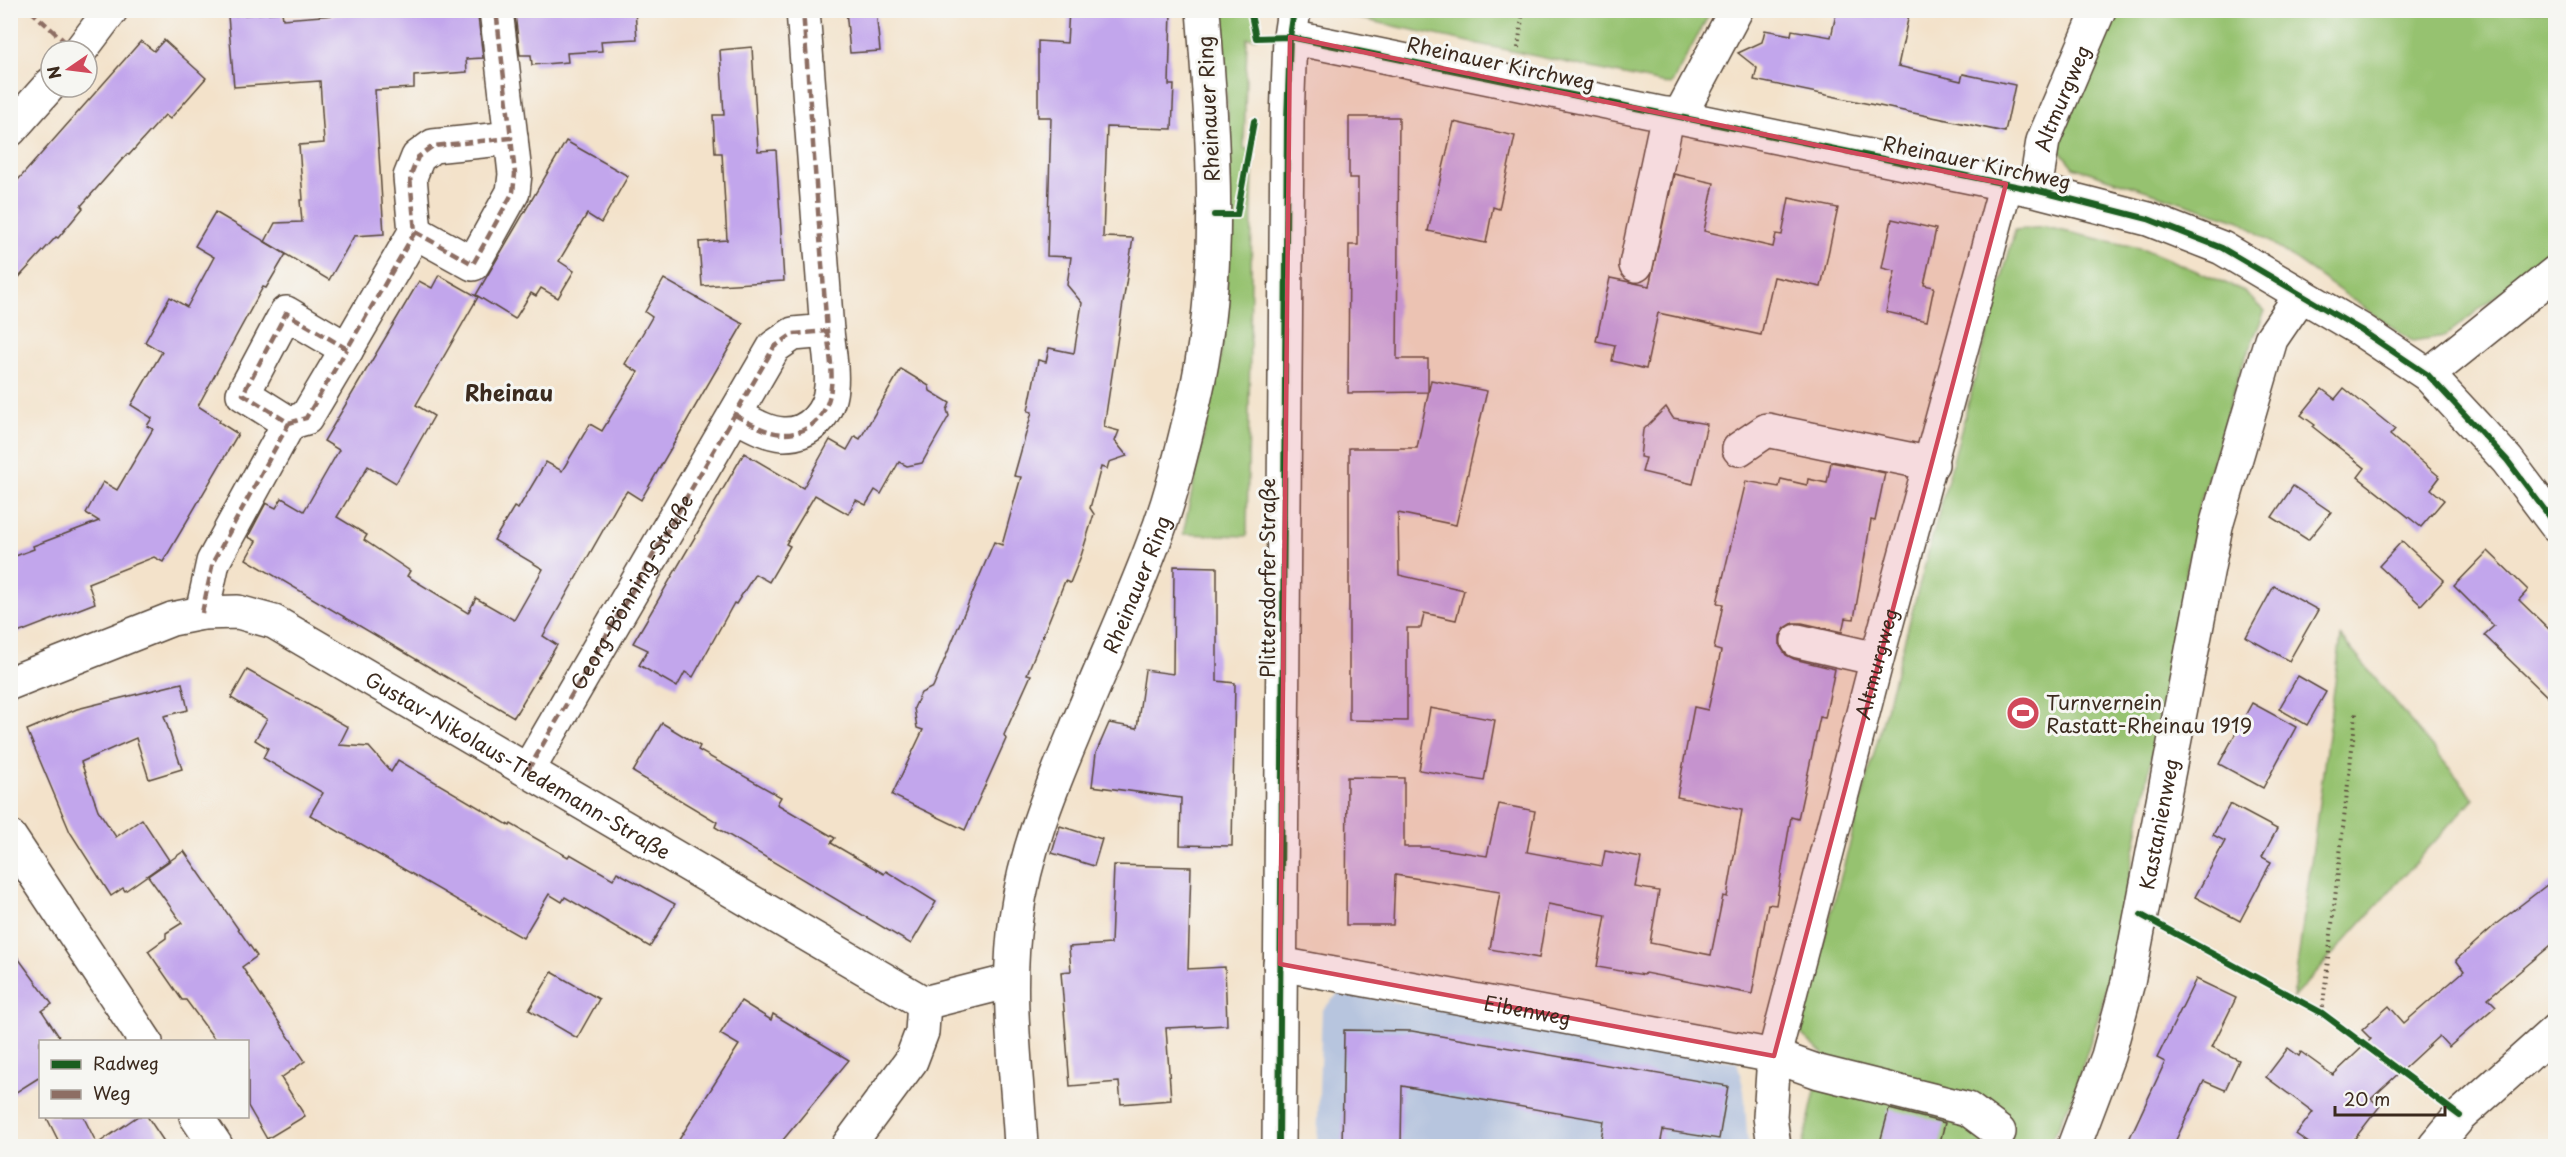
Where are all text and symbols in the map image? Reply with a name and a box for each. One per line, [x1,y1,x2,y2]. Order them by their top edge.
street label: Rheinauer Kirchweg [1404,28,1598,98]
street label: Rheinauer Ring [1189,35,1227,183]
north arrow [39,39,99,99]
street label: Altmurgweg [2026,40,2097,154]
text: N [40,64,67,82]
street label: Rheinauer Kirchweg [1880,127,2074,197]
district label: Rheinau [465,375,553,408]
street label: Plittersdorfer Straße [1252,478,1282,678]
street label: Georg-Bönning-Straße [563,488,700,696]
street label: Rheinauer Ring [1095,512,1177,658]
street label: Altmurgweg [1847,604,1905,722]
street label: Gustav-Nikolaus-Tiedemann-Straße [360,664,676,866]
place label: Turnvernein Rastatt-Rheinau 1919 [2046,687,2252,740]
sports icon: Turnvernein Rastatt-Rheinau 1919 [2005,695,2041,731]
street label: Kastanienweg [2131,756,2186,892]
street label: Eibenweg [1482,987,1574,1033]
legend [39,1040,249,1118]
text: Radweg [93,1049,159,1076]
text: Weg [93,1079,131,1106]
scale bar [2335,1079,2444,1117]
text: 20 m [2344,1085,2390,1112]

